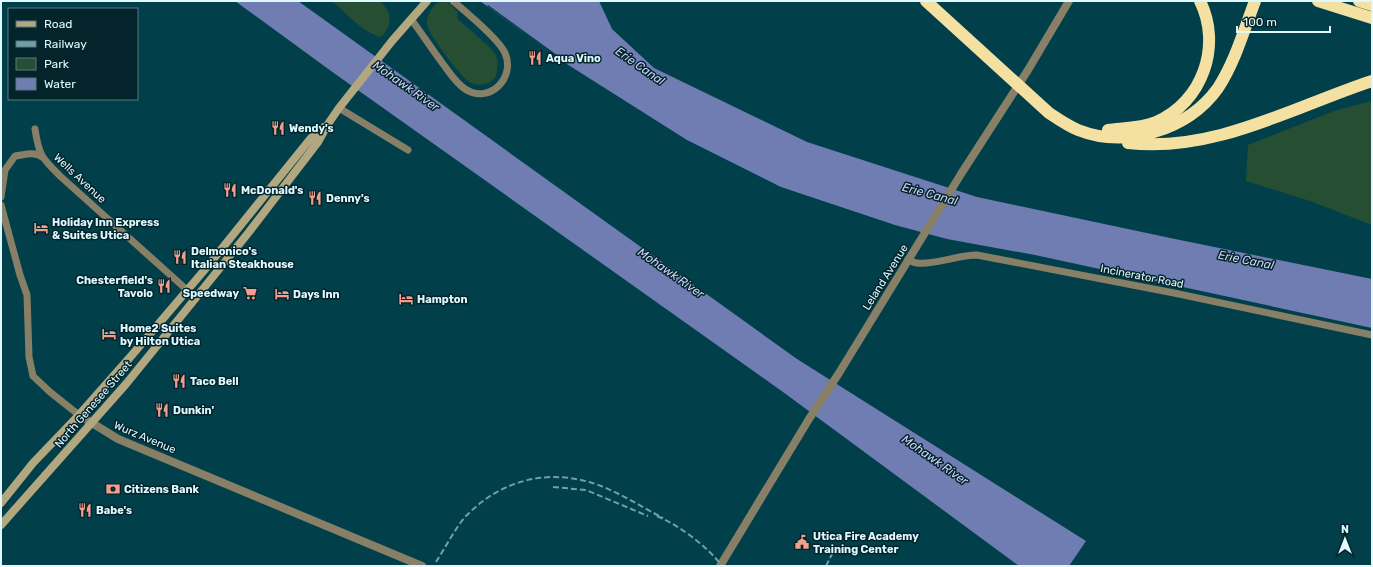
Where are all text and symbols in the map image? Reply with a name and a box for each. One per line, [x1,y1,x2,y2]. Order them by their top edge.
legend [8,8,138,100]
scale bar [1237,8,1330,34]
text: 100 m [1243,15,1277,29]
text: Road [44,17,72,31]
text: Railway [44,37,87,51]
water label: Erie Canal [613,44,668,89]
restaurant icon: Aqua Vino [527,50,543,66]
place label: Aqua Vino [546,52,601,65]
text: Park [44,57,70,71]
water label: Mohawk River [370,58,442,114]
text: Water [44,77,76,91]
restaurant icon: Wendy's [270,120,286,136]
place label: Wendy's [289,122,334,135]
street label: Wells Avenue [51,151,108,206]
water label: Erie Canal [901,180,960,208]
restaurant icon: McDonald's [222,182,238,198]
place label: McDonald's [241,184,303,197]
restaurant icon: Denny's [307,190,323,206]
place label: Denny's [326,192,369,205]
place label: Holiday Inn Express & Suites Utica [52,216,159,242]
hotel icon: Holiday Inn Express & Suites Utica [33,220,49,236]
street label: Leland Avenue [860,242,911,313]
place label: Delmonico's Italian Steakhouse [191,245,294,271]
water label: Mohawk River [635,245,707,301]
water label: Erie Canal [1217,248,1276,272]
restaurant icon: Delmonico's Italian Steakhouse [172,249,188,265]
street label: Incinerator Road [1099,262,1185,291]
place label: Chesterfield's Tavolo [76,274,153,300]
restaurant icon: Chesterfield's Tavolo [156,278,172,294]
supermarket icon: Speedway [242,285,258,301]
hotel icon: Days Inn [274,286,290,302]
place label: Speedway [183,287,239,300]
place label: Days Inn [293,288,340,301]
hotel icon: Hampton [398,291,414,307]
place label: Hampton [417,293,468,306]
place label: Home2 Suites by Hilton Utica [120,322,200,348]
hotel icon: Home2 Suites by Hilton Utica [101,326,117,342]
street label: North Genesee Street [52,358,135,450]
restaurant icon: Taco Bell [171,373,187,389]
place label: Taco Bell [190,375,239,388]
restaurant icon: Dunkin' [154,402,170,418]
place label: Dunkin' [173,404,214,417]
street label: Wurz Avenue [112,419,178,456]
water label: Mohawk River [899,432,971,488]
bank icon: Citizens Bank [105,481,121,497]
place label: Citizens Bank [124,483,200,496]
restaurant icon: Babe's [77,502,93,518]
place label: Babe's [96,504,132,517]
north arrow [1325,519,1365,559]
text: N [1341,523,1349,536]
place label: Utica Fire Academy Training Center [813,530,919,556]
public building icon: Utica Fire Academy Training Center [794,534,810,550]

